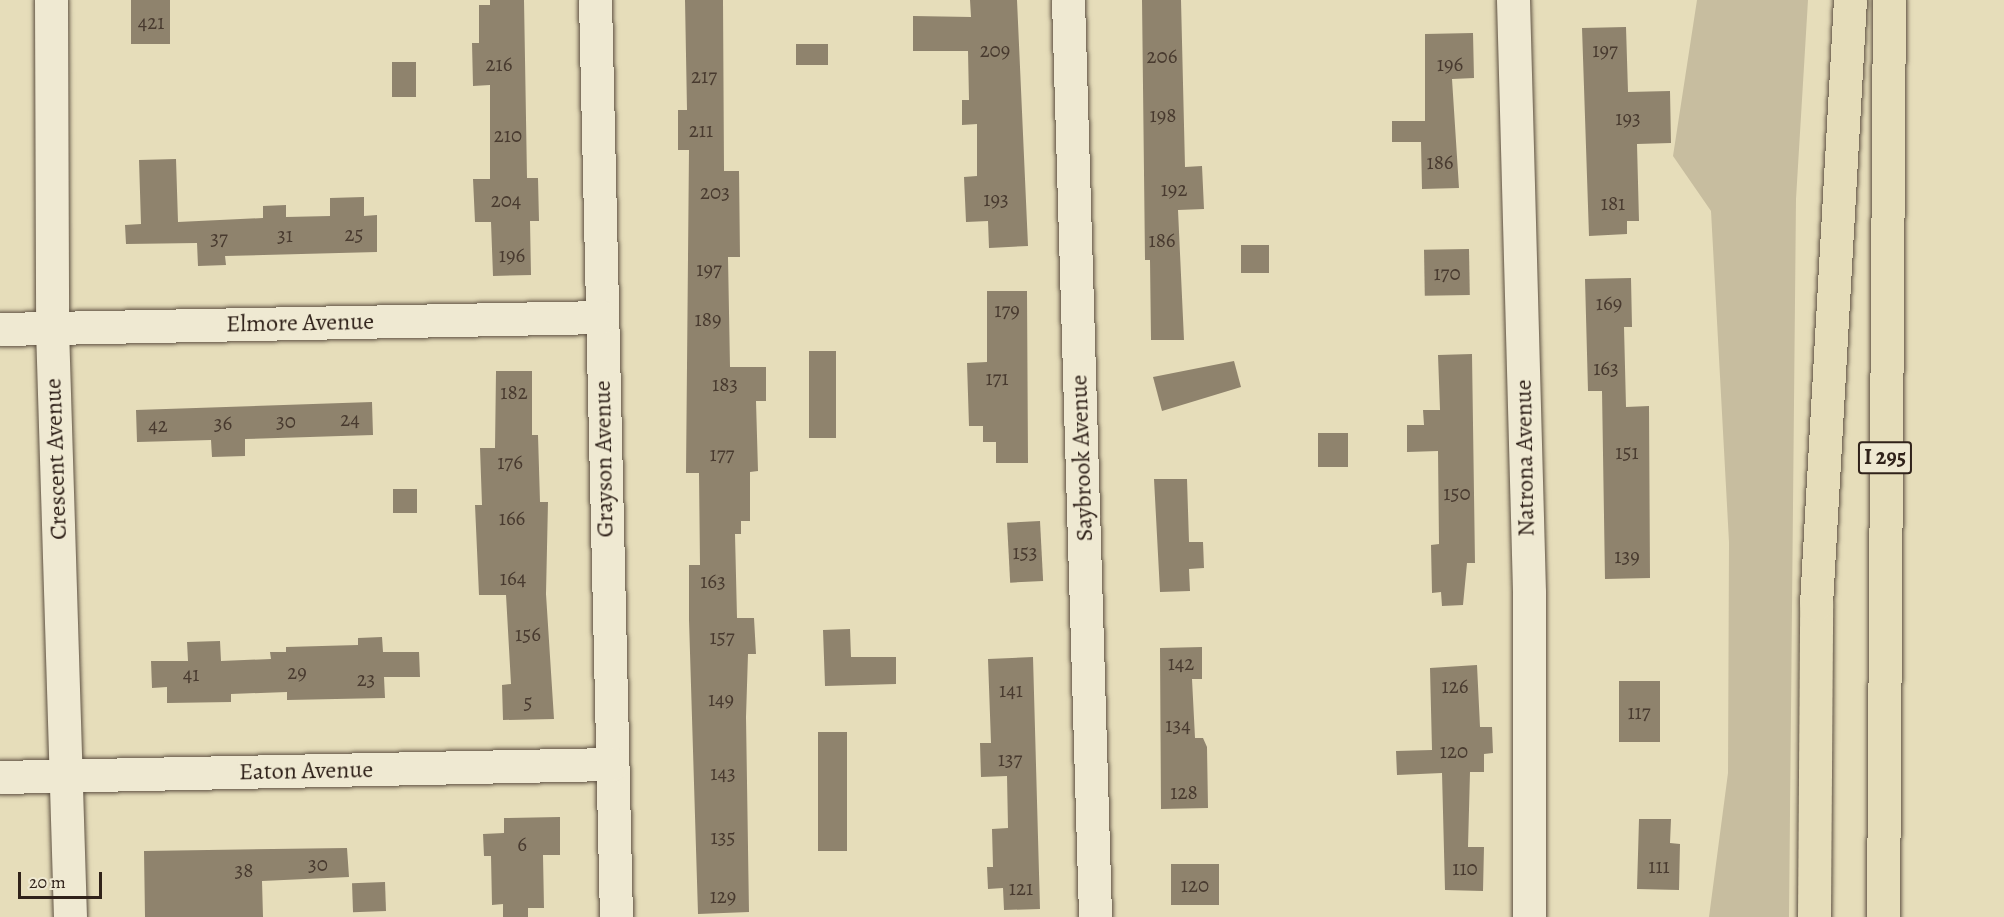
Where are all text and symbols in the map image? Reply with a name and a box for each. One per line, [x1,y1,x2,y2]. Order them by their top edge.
house number: 421 [138,9,164,35]
house number: 209 [980,37,1010,63]
house number: 197 [1592,37,1618,63]
house number: 206 [1147,43,1177,69]
house number: 216 [486,51,512,77]
house number: 196 [1437,51,1463,77]
house number: 217 [691,63,717,89]
house number: 198 [1150,102,1176,128]
house number: 193 [1615,105,1641,131]
house number: 211 [689,117,713,143]
house number: 210 [494,122,522,148]
house number: 186 [1426,149,1454,175]
house number: 192 [1161,176,1187,202]
house number: 203 [700,179,730,205]
house number: 193 [983,186,1009,212]
house number: 204 [491,187,521,213]
house number: 181 [1601,190,1625,216]
house number: 25 [344,221,364,247]
house number: 31 [277,222,293,248]
house number: 37 [210,225,228,251]
house number: 186 [1148,227,1176,253]
house number: 196 [499,242,525,268]
house number: 197 [696,256,722,282]
house number: 170 [1433,260,1461,286]
house number: 169 [1596,290,1622,316]
house number: 179 [994,297,1020,323]
house number: 189 [695,306,721,332]
street label: Elmore Avenue [226,307,374,339]
house number: 163 [1593,355,1619,381]
house number: 171 [985,365,1009,391]
house number: 183 [712,371,738,397]
street label: Saybrook Avenue [1065,374,1099,542]
street label: Crescent Avenue [39,378,73,540]
house number: 182 [500,379,528,405]
street label: Natrona Avenue [1509,379,1541,537]
street label: Grayson Avenue [588,380,620,538]
house number: 24 [340,406,360,432]
house number: 30 [276,408,296,434]
house number: 36 [214,410,232,436]
house number: 42 [148,412,168,438]
house number: 151 [1615,439,1639,465]
road number: I 295 [1856,439,1914,477]
house number: 177 [710,441,734,467]
house number: 176 [497,449,523,475]
house number: 150 [1443,480,1471,506]
house number: 166 [499,505,525,531]
house number: 153 [1013,539,1037,565]
house number: 139 [1614,543,1640,569]
house number: 164 [500,565,526,591]
house number: 163 [700,568,726,594]
house number: 156 [515,621,541,647]
house number: 157 [709,624,735,650]
house number: 142 [1168,650,1194,676]
house number: 29 [287,659,307,685]
house number: 41 [183,661,199,687]
house number: 23 [357,666,375,692]
house number: 126 [1442,673,1468,699]
house number: 141 [999,677,1023,703]
house number: 149 [708,686,734,712]
house number: 5 [523,689,533,715]
house number: 117 [1627,699,1651,725]
house number: 134 [1165,712,1191,738]
house number: 120 [1440,738,1468,764]
house number: 137 [998,746,1022,772]
street label: Eaton Avenue [239,755,373,787]
house number: 143 [710,760,736,786]
house number: 128 [1170,779,1198,805]
house number: 135 [711,824,735,850]
house number: 6 [517,831,527,857]
house number: 30 [308,851,328,877]
house number: 111 [1648,853,1670,879]
house number: 110 [1452,855,1478,881]
house number: 38 [235,857,253,883]
scale bar [21,860,105,898]
text: 20 m [29,870,66,894]
house number: 120 [1181,872,1209,898]
house number: 121 [1009,875,1033,901]
house number: 129 [710,883,736,909]

